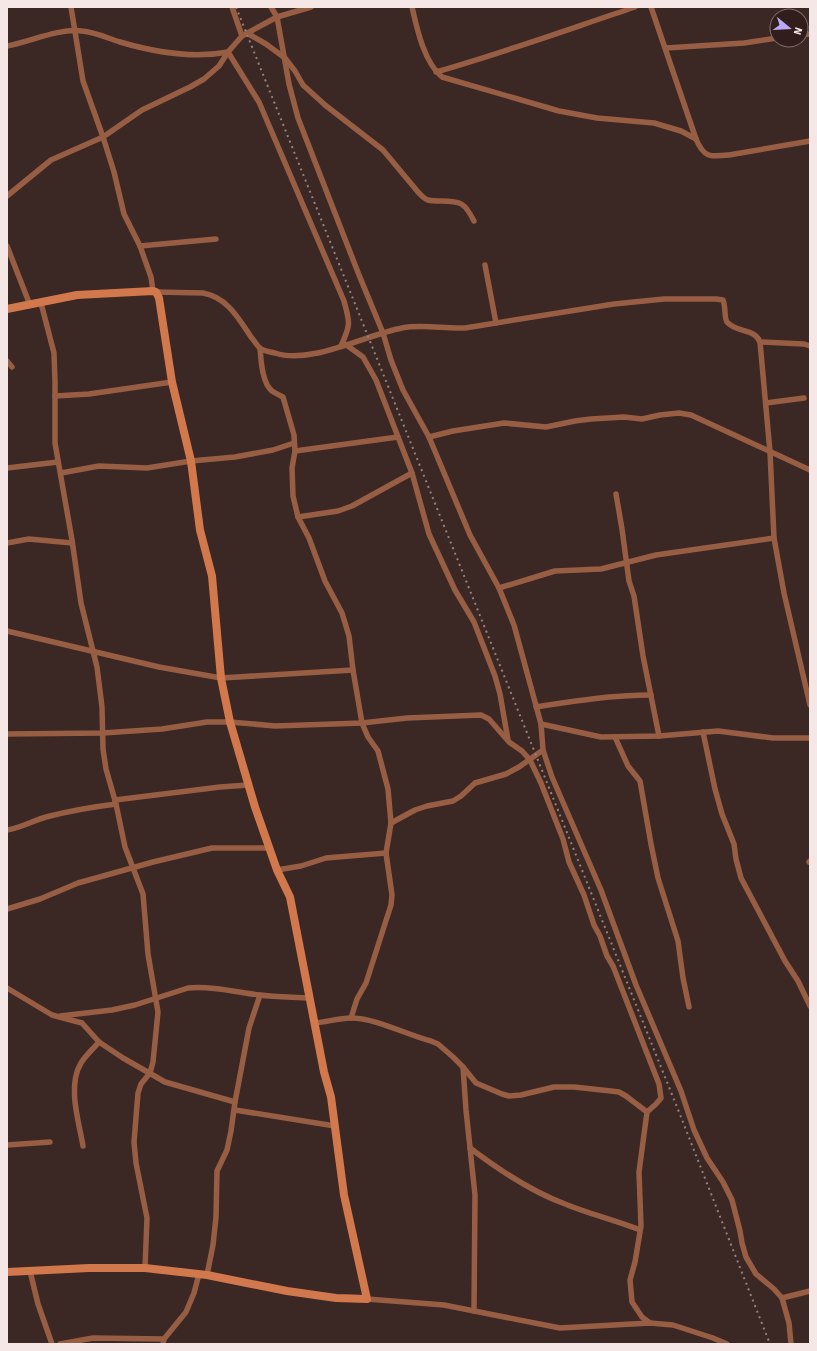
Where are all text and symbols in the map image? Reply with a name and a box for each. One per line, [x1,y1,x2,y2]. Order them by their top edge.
north arrow [769,8,809,48]
text: N [790,25,806,37]

